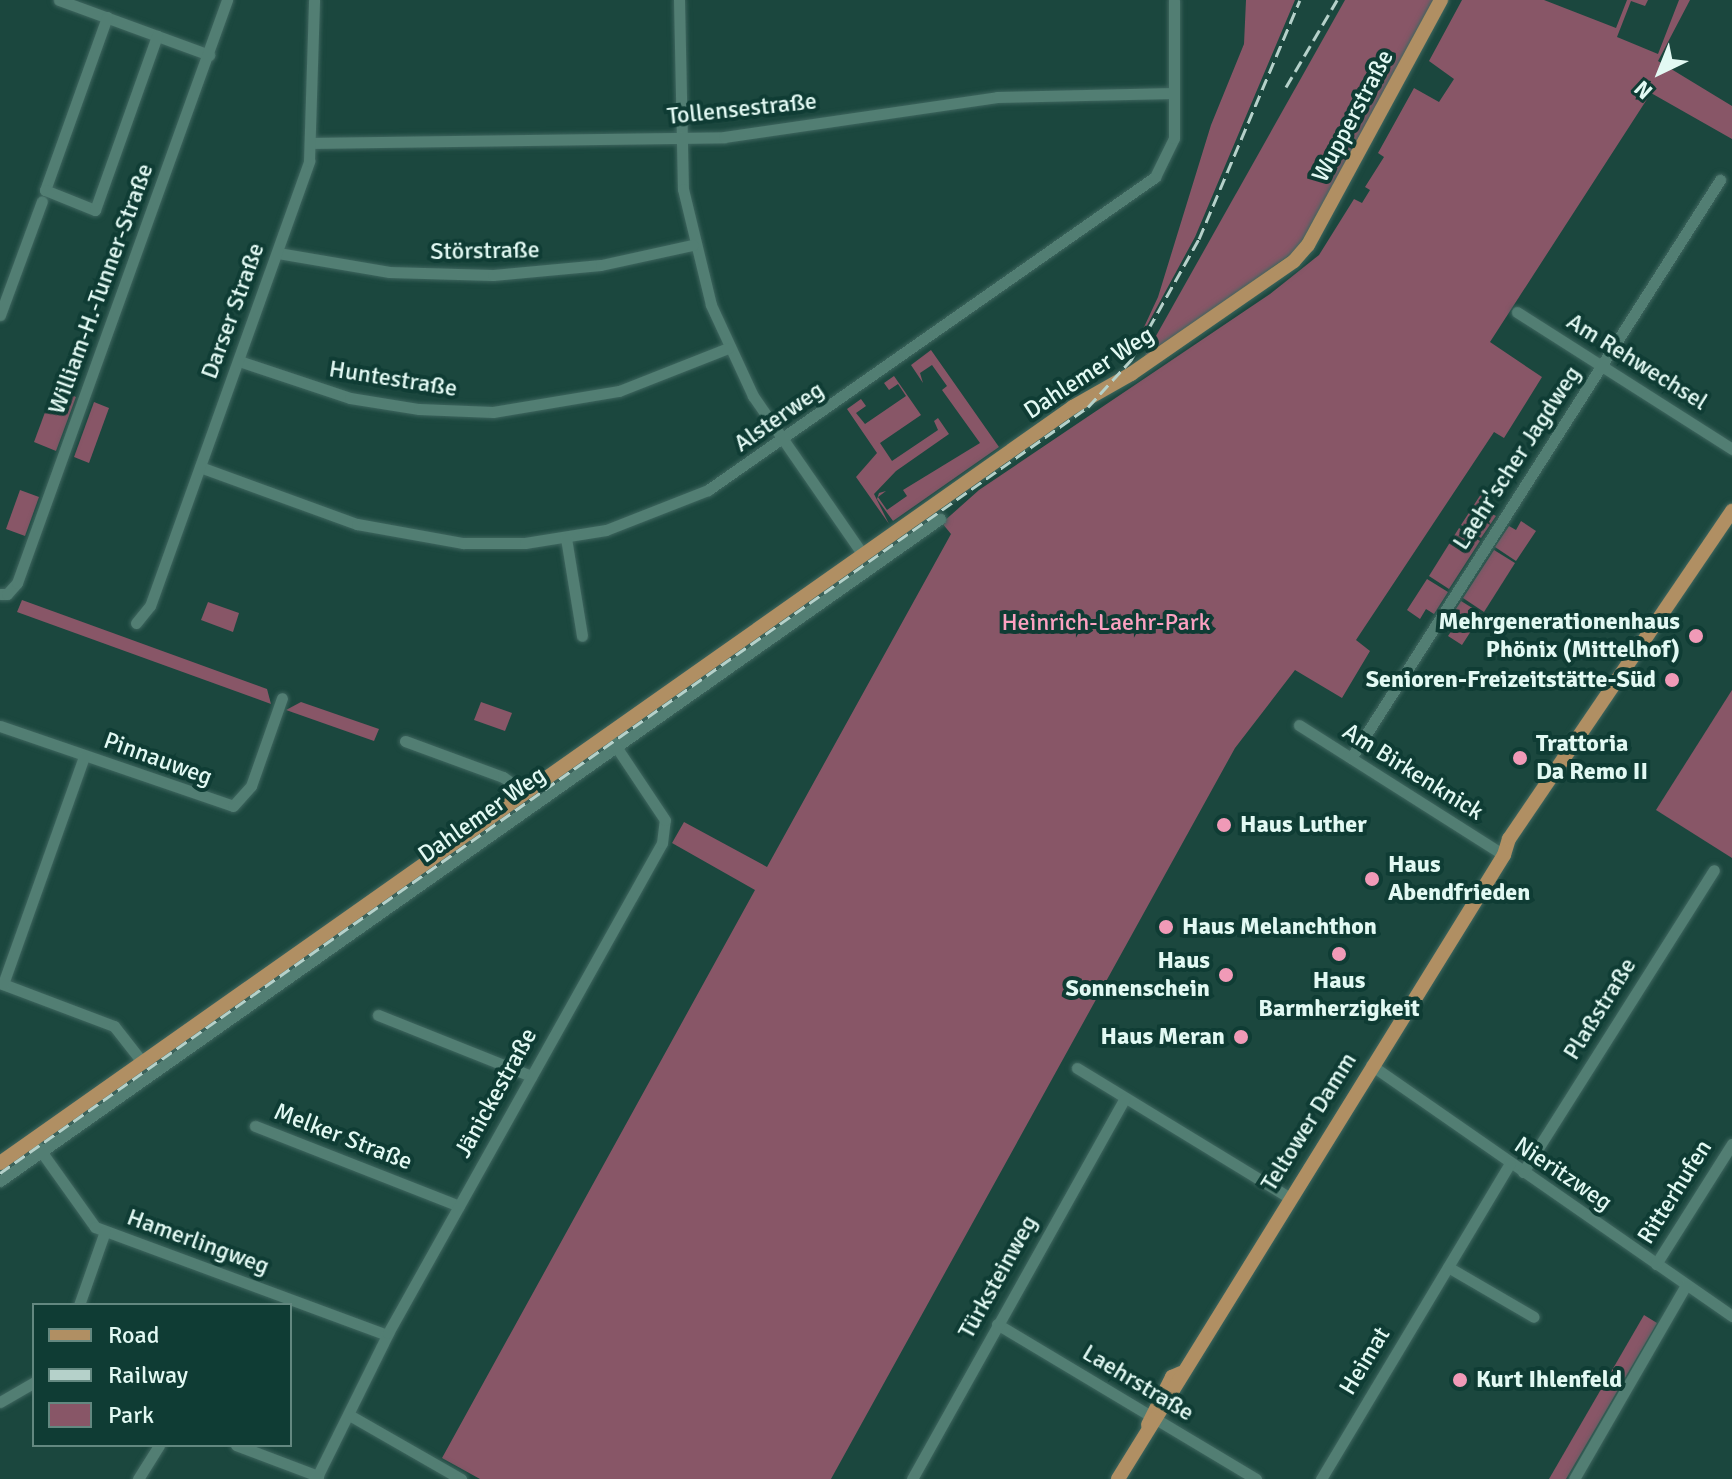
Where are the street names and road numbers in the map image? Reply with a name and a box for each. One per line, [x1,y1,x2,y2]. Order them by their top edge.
street label: Wupperstraße [1306,45,1400,187]
street label: Tollensestraße [666,87,818,131]
street label: William-H.-Tunner-Straße [42,160,160,418]
street label: Störstraße [430,236,540,266]
street label: Darser Straße [195,239,271,383]
street label: Am Rehwechsel [1561,307,1713,417]
street label: Dahlemer Weg [1019,320,1159,426]
street label: Huntestraße [327,355,459,403]
street label: Laehr'scher Jagdweg [1447,361,1587,555]
street label: Alsterweg [728,376,830,458]
street label: Am Birkenknick [1337,717,1489,827]
street label: Pinnauweg [100,726,216,792]
street label: Dahlemer Weg [413,761,551,869]
street label: Plaßstraße [1557,953,1643,1065]
street label: Jänickestraße [449,1023,543,1163]
street label: Teltower Damm [1255,1047,1363,1197]
street label: Melker Straße [270,1097,416,1177]
street label: Nieritzweg [1509,1131,1617,1217]
street label: Ritterhufen [1632,1135,1718,1249]
street label: Hamerlingweg [123,1203,273,1281]
street label: Türksteinweg [952,1210,1044,1344]
street label: Heimat [1334,1322,1396,1400]
street label: Laehrstraße [1077,1338,1199,1428]

